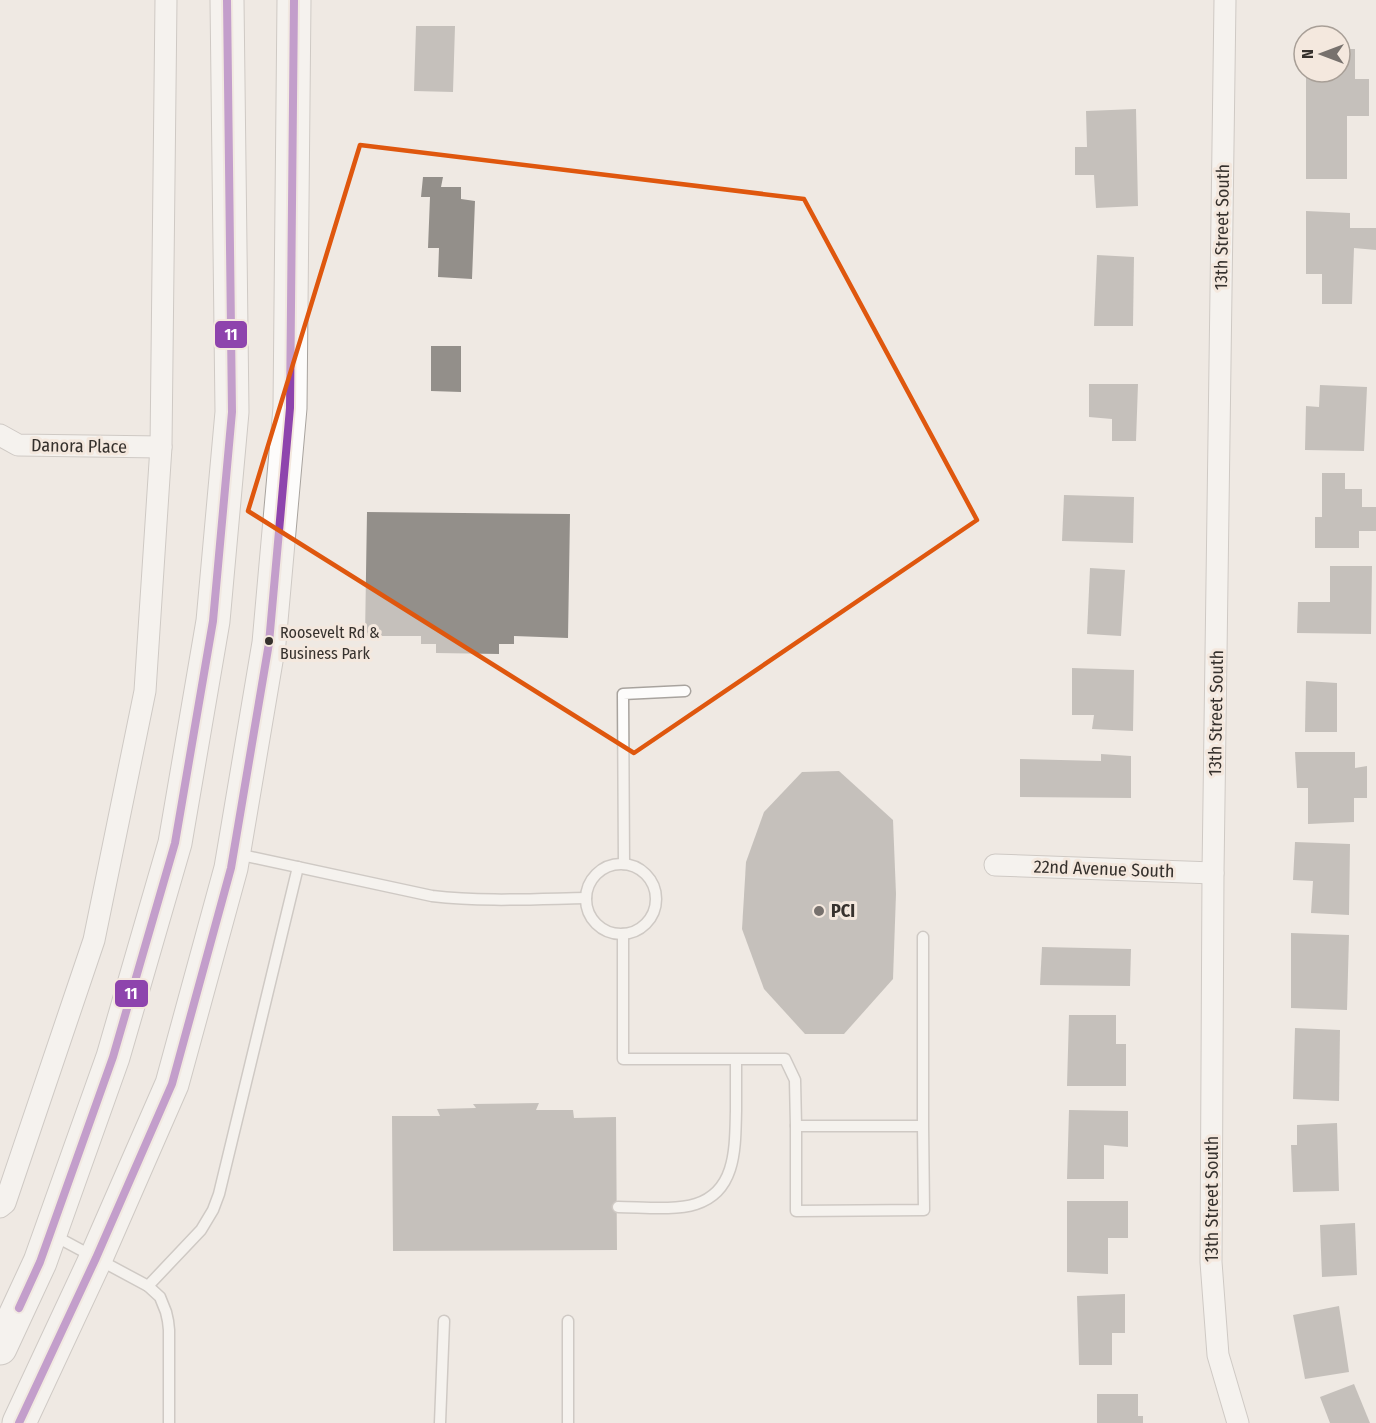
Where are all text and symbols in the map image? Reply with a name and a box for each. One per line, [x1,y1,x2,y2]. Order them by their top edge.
north arrow [1292,24,1352,84]
text: N [1298,49,1317,59]
street label: 13th Street South [1210,164,1234,290]
line badge: 11 [214,320,248,349]
text: 11 [224,325,238,344]
street label: Danora Place [31,434,127,458]
place label: Roosevelt Rd & Business Park [280,623,380,663]
marker: Roosevelt Rd & Business Park [263,635,275,647]
street label: 13th Street South [1204,650,1228,776]
street label: 22nd Avenue South [1033,856,1175,882]
place label: PCI [831,900,855,922]
marker: PCI [812,904,826,918]
line badge: 11 [114,979,149,1008]
text: 11 [124,984,138,1003]
street label: 13th Street South [1201,1136,1223,1262]

